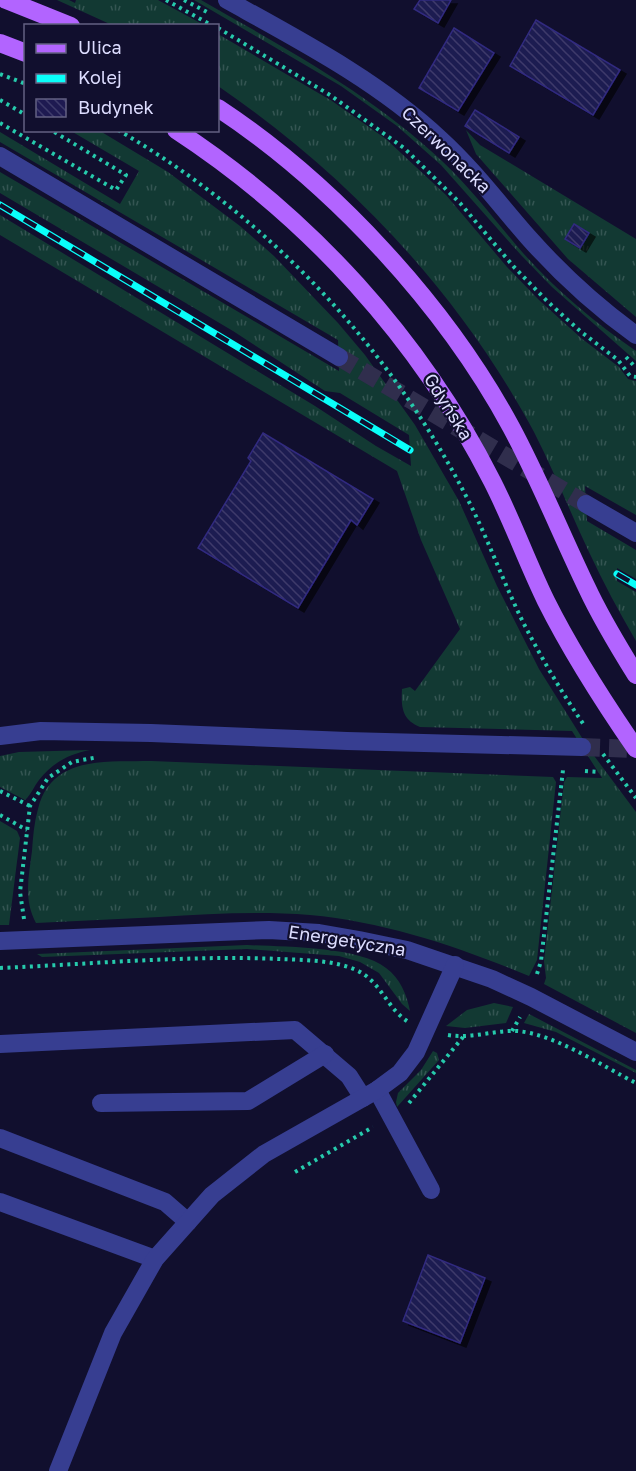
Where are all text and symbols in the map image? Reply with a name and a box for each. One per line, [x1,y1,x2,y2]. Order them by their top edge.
legend [24,24,219,132]
text: Ulica [78,36,122,58]
text: Kolej [78,66,122,88]
text: Budynek [78,96,154,118]
street label: Czerwonacka [398,101,496,197]
street label: Gdyńska [420,369,478,444]
street label: Energetyczna [287,920,407,960]

